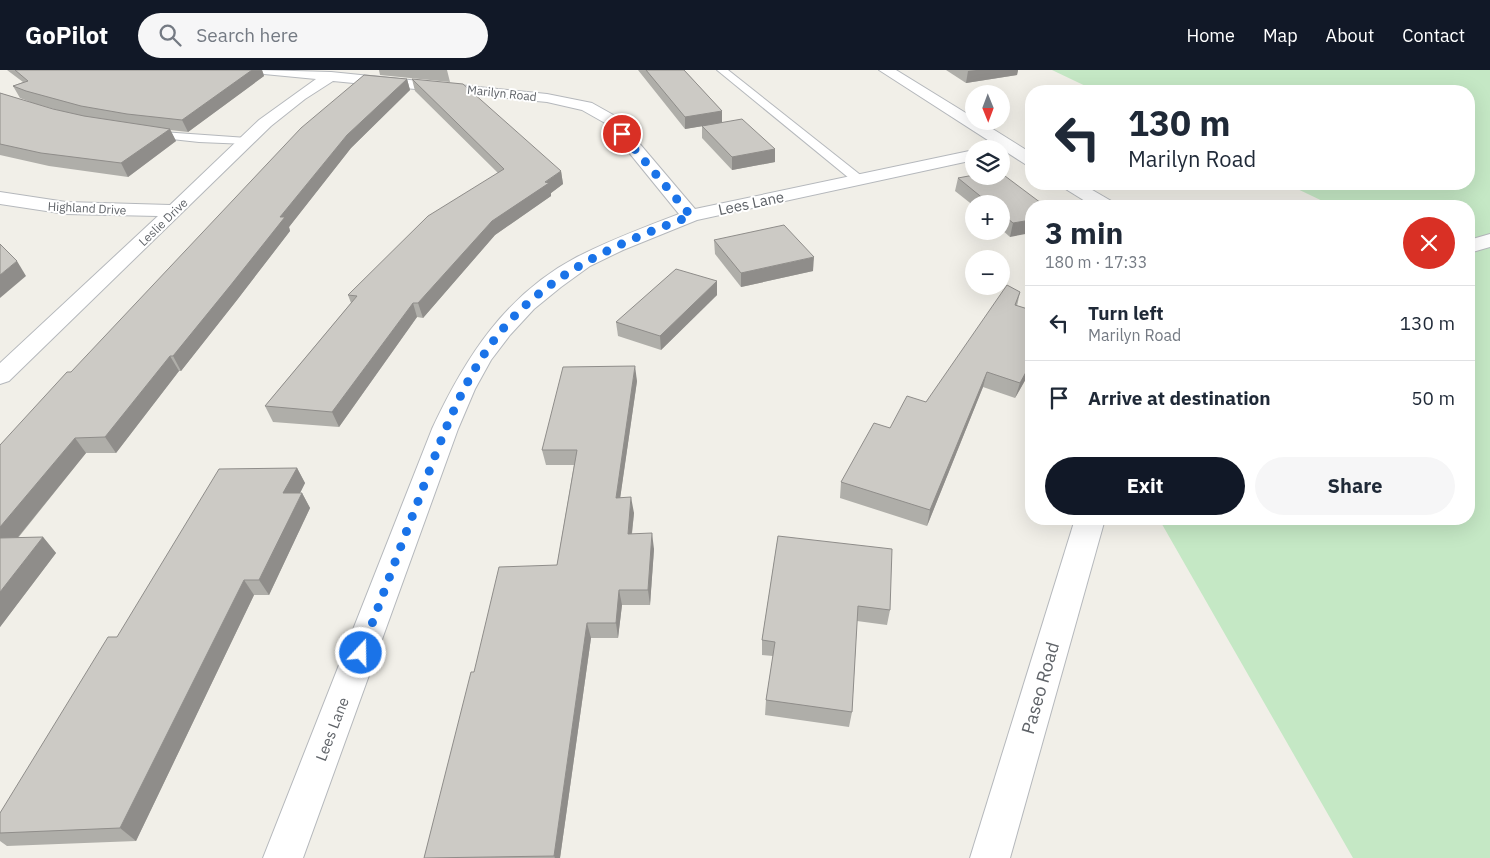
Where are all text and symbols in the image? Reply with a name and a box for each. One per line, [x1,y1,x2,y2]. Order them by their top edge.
search box [138,13,488,58]
text: GoPilot [25,19,108,51]
icon: search [156,21,184,49]
text: Search here [196,23,298,47]
text: Home [1187,24,1235,47]
text: Map [1263,24,1298,47]
text: About [1326,24,1374,47]
text: Contact [1402,24,1465,47]
street label: Marilyn Road [466,82,538,104]
north arrow [965,85,1010,130]
map controls [965,85,1010,295]
text: 130 m [1128,100,1231,146]
icon: left [1045,105,1110,170]
pin [601,113,643,155]
icon: arrive [608,120,636,148]
button: layers [965,140,1010,185]
text: Marilyn Road [1128,144,1256,173]
street label: Lees Lane [716,187,786,219]
street label: Leslie Drive [136,195,191,249]
button: + [965,195,1010,240]
street label: Highland Drive [47,198,127,218]
text: 3 min [1045,213,1123,252]
button: close [1403,217,1455,269]
button: − [965,250,1010,295]
text: 180 m · 17:33 [1045,252,1147,272]
text: Turn left [1088,301,1164,325]
icon: left [1045,309,1073,337]
text: 130 m [1400,311,1455,335]
text: Marilyn Road [1088,325,1181,345]
icon: arrive [1045,384,1073,412]
text: Arrive at destination [1088,386,1271,410]
text: 50 m [1411,386,1455,410]
button: Exit [1045,457,1245,515]
button: Share [1255,457,1455,515]
position arrow [334,626,386,678]
street label: Paseo Road [1016,639,1064,737]
street label: Lees Lane [311,694,353,764]

